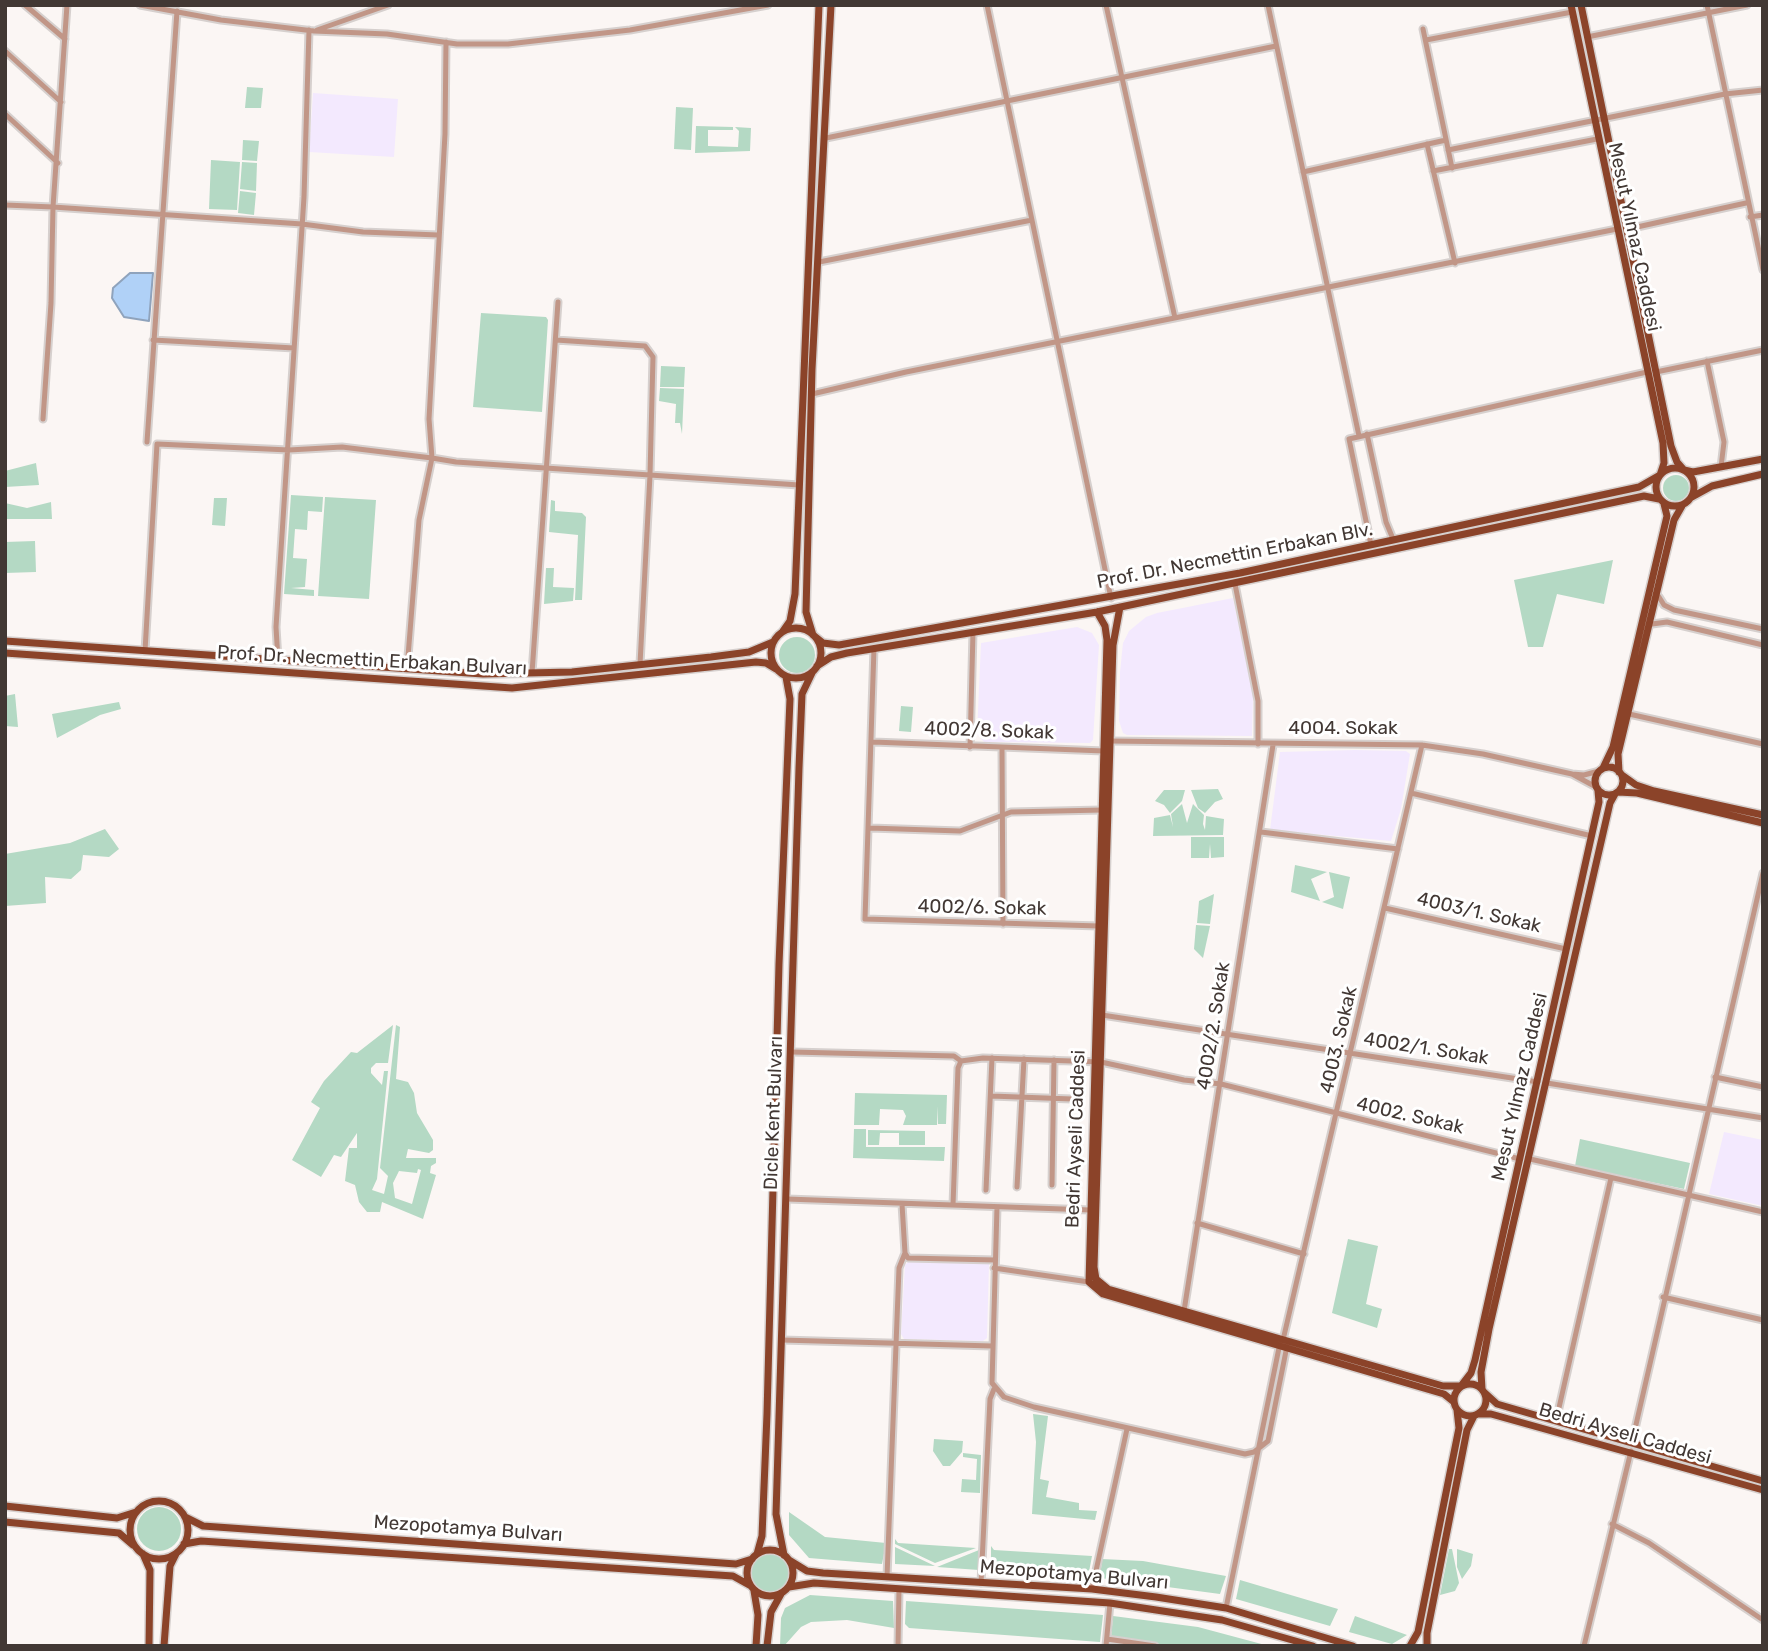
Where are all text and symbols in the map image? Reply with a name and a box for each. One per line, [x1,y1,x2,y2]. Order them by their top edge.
street label: Mesut Yılmaz Caddesi [1603,141,1665,333]
street label: Prof. Dr. Necmettin Erbakan Blv. [1095,518,1375,594]
street label: Prof. Dr. Necmettin Erbakan Bulvarı [217,641,527,681]
street label: 4002/8. Sokak [924,717,1054,745]
street label: 4004. Sokak [1288,718,1398,740]
street label: 4003/1. Sokak [1415,888,1543,938]
street label: 4002/6. Sokak [917,895,1047,921]
street label: 4002/2. Sokak [1193,960,1235,1092]
street label: 4003. Sokak [1316,984,1362,1096]
street label: Mesut Yılmaz Caddesi [1487,991,1553,1183]
street label: 4002/1. Sokak [1362,1028,1490,1070]
street label: Dicle Kent Bulvarı [760,1036,788,1190]
street label: Bedri Ayseli Caddesi [1061,1050,1091,1228]
street label: 4002. Sokak [1354,1093,1466,1139]
street label: Bedri Ayseli Caddesi [1536,1398,1714,1470]
street label: Mezopotamya Bulvarı [373,1511,563,1547]
street label: Mezopotamya Bulvarı [979,1555,1169,1595]

